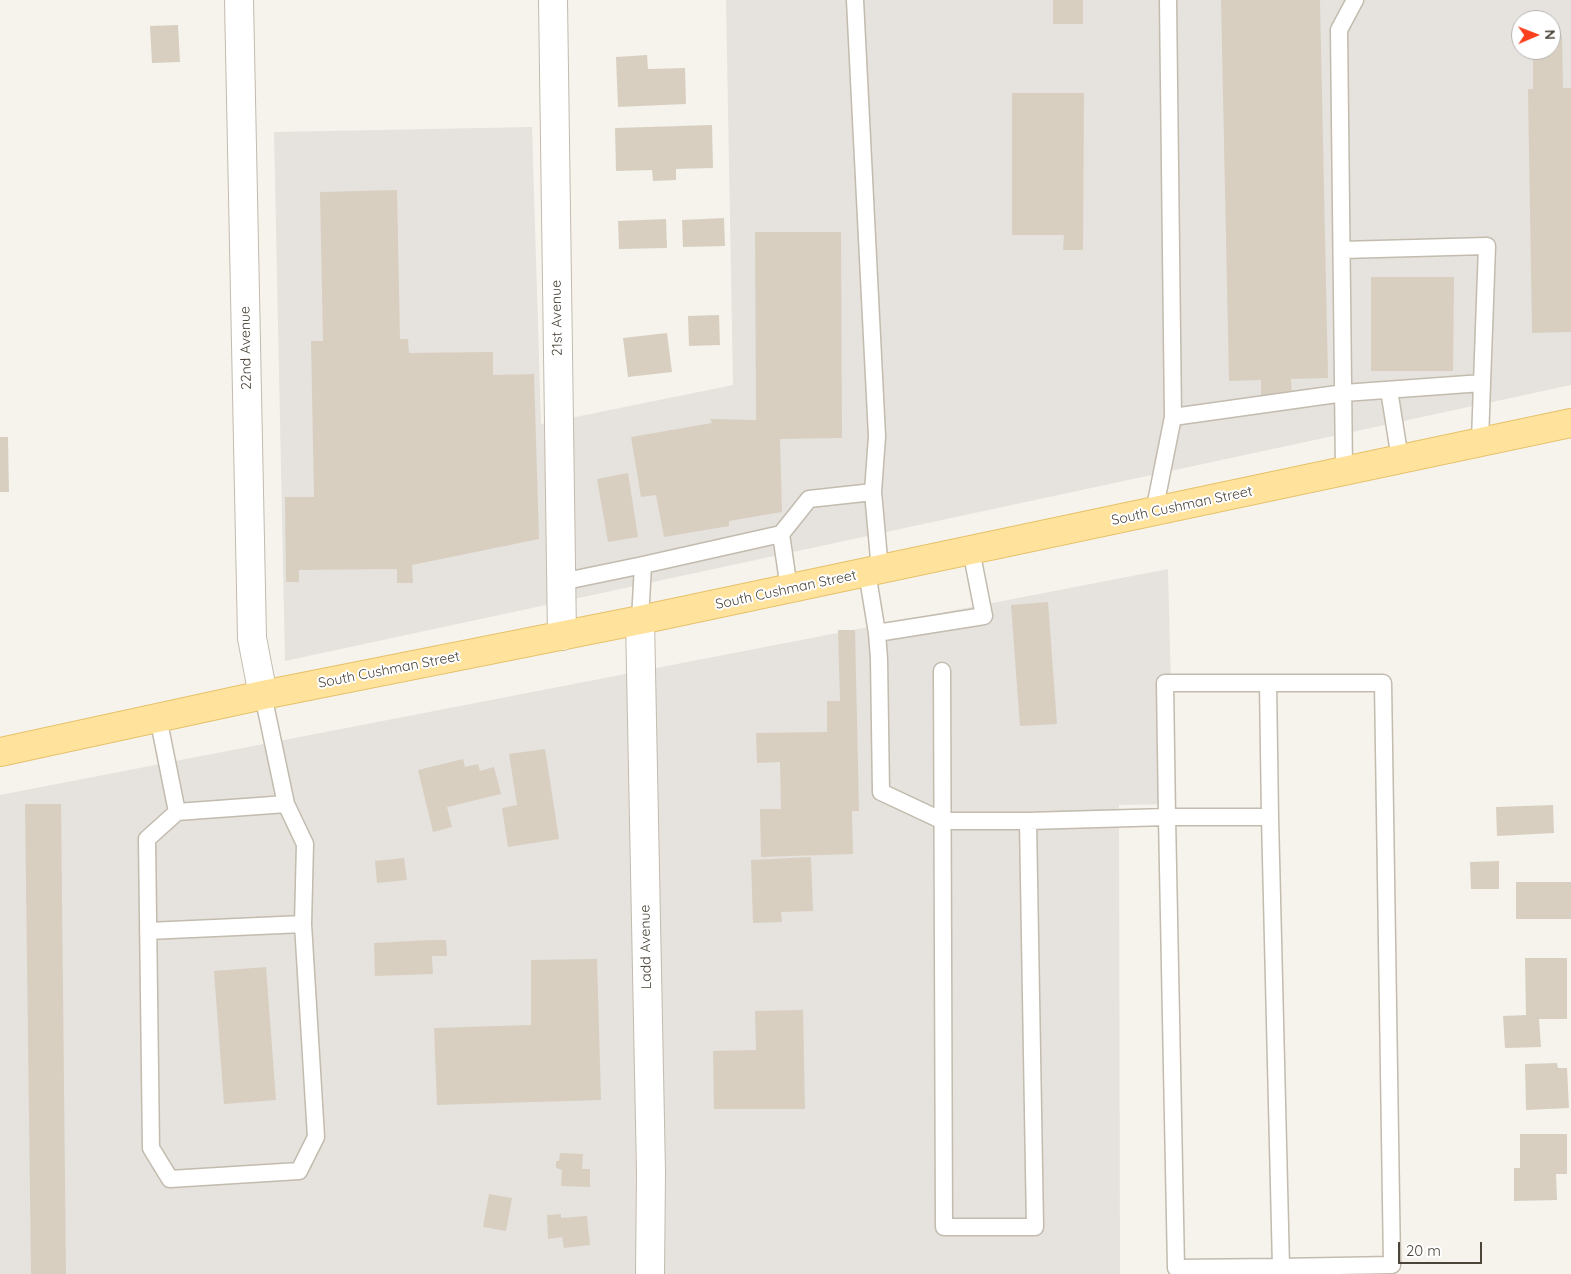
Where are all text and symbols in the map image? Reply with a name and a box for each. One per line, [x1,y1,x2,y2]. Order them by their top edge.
north arrow [1511,10,1561,60]
text: N [1541,29,1559,40]
street label: 21st Avenue [548,280,566,356]
street label: 22nd Avenue [237,306,255,390]
street label: South Cushman Street [1110,483,1254,529]
street label: South Cushman Street [714,567,858,613]
street label: South Cushman Street [317,648,461,692]
street label: Ladd Avenue [637,905,655,989]
scale bar [1401,1232,1485,1264]
text: 20 m [1406,1241,1441,1260]

